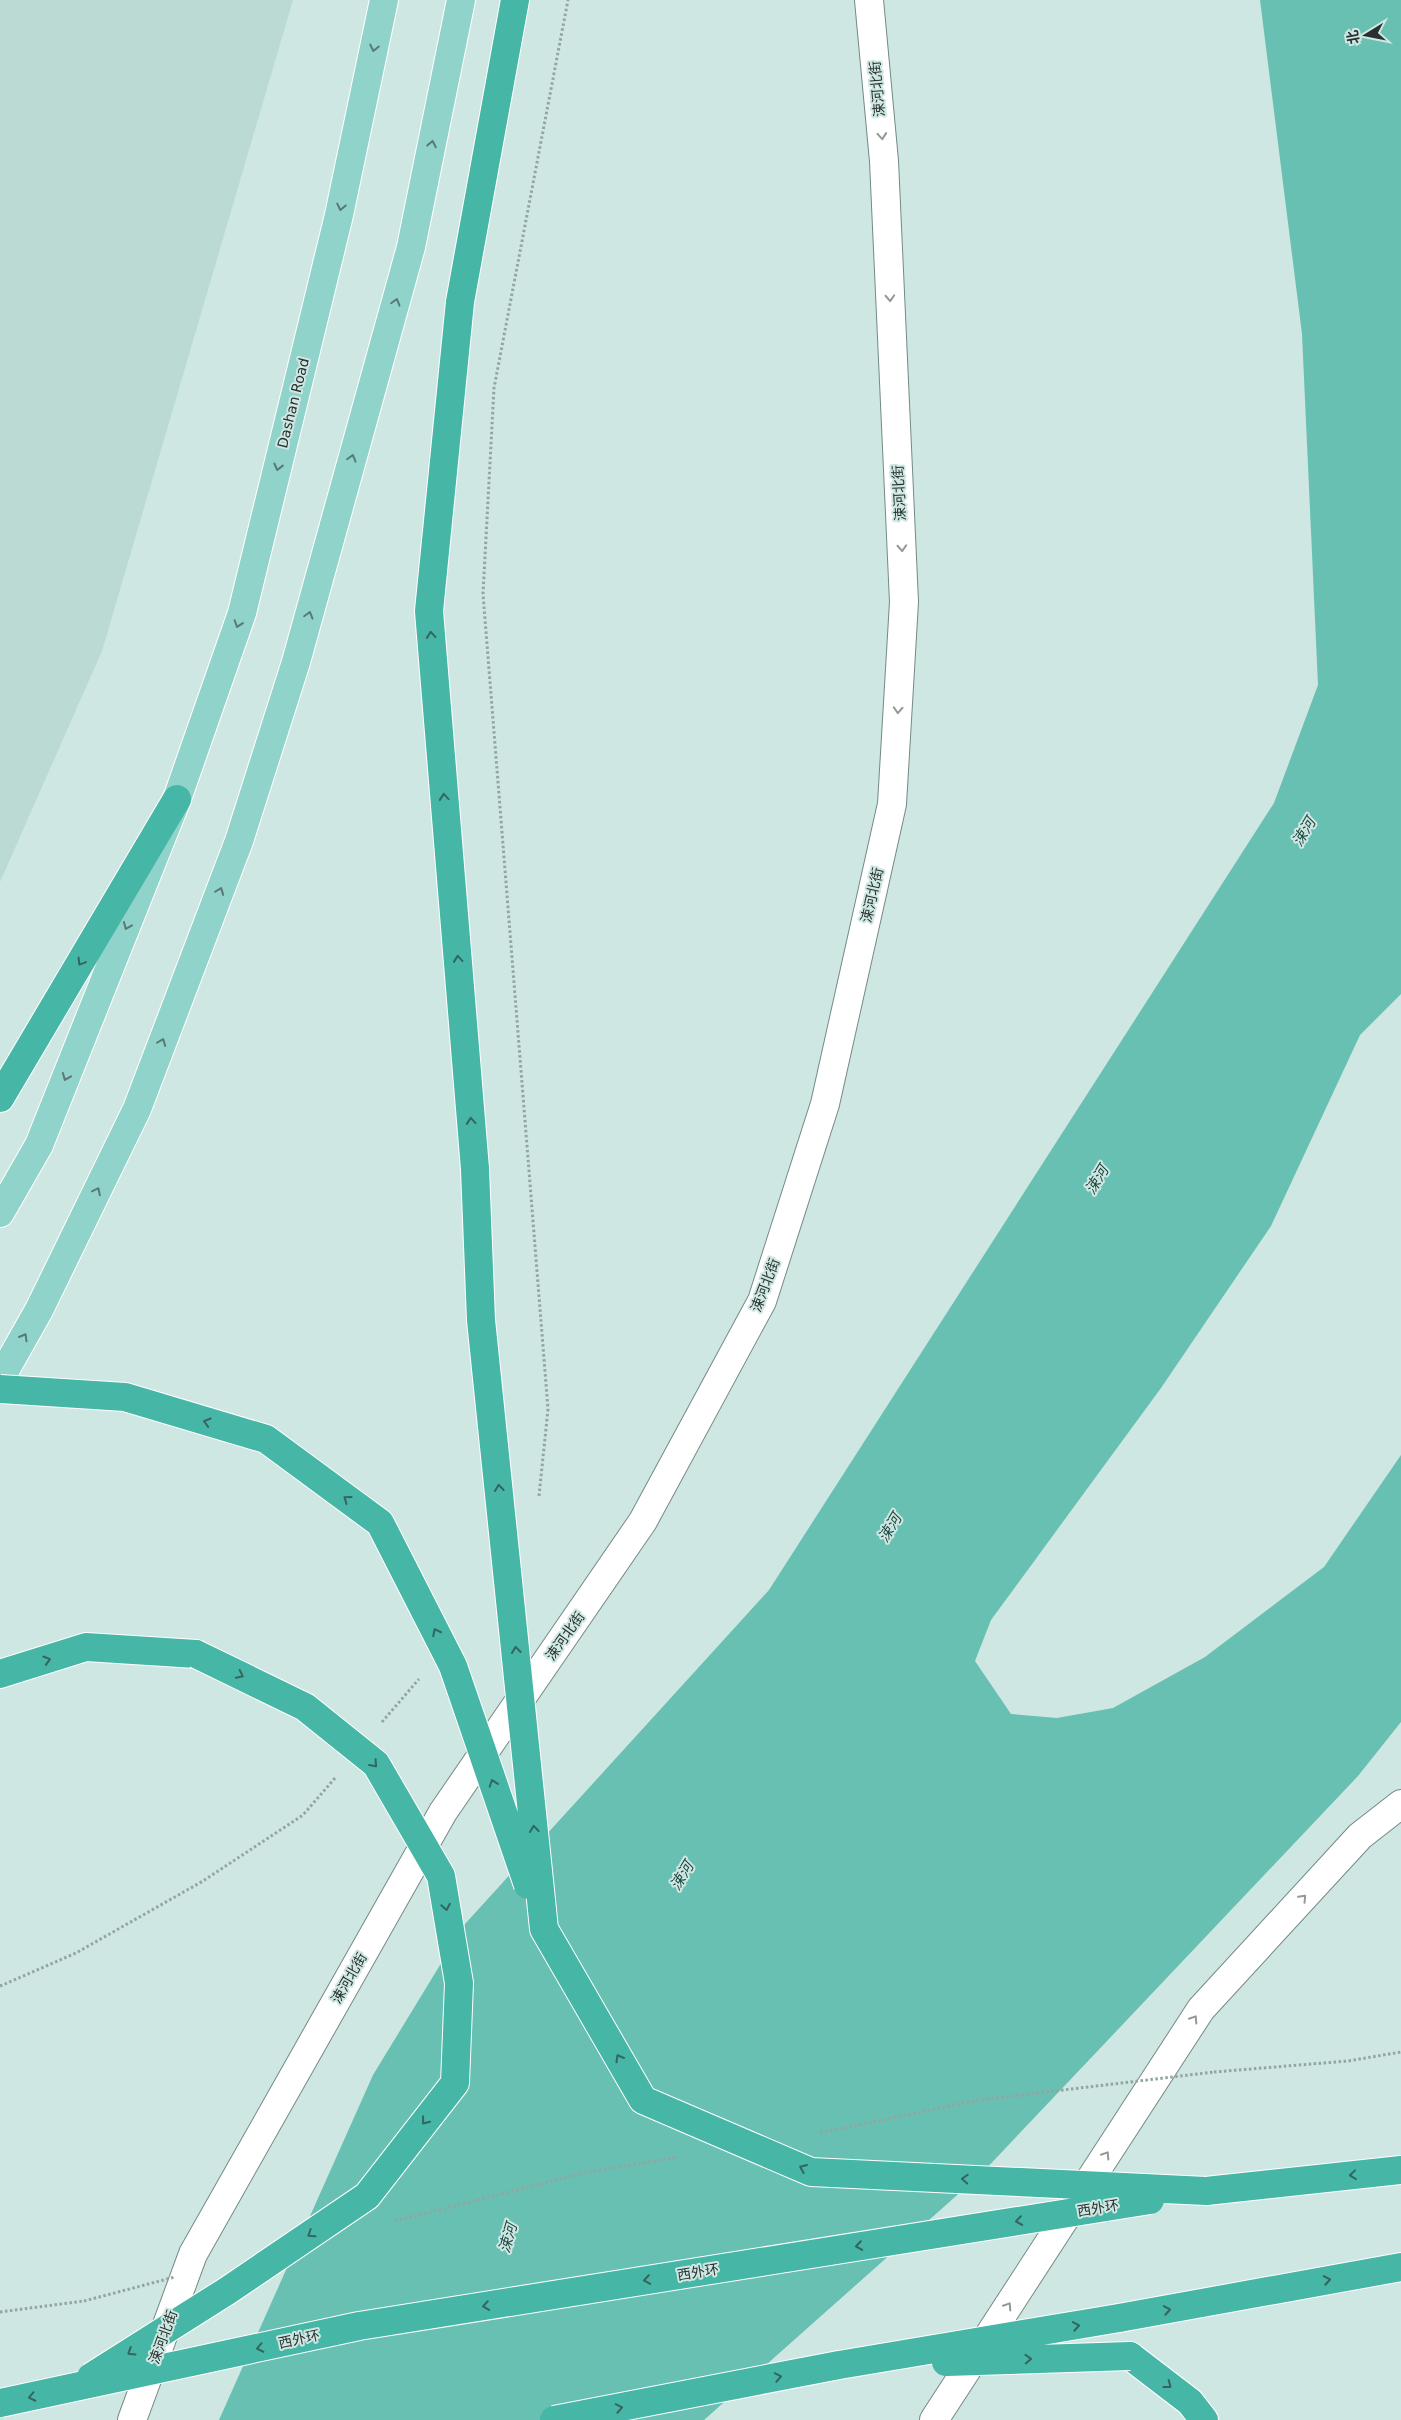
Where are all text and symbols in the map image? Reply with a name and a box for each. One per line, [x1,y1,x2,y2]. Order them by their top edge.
north arrow [1341,10,1391,60]
text: 北 [1344,29,1362,46]
one-way arrow [369,43,380,52]
street label: 涑河北街 [867,60,887,118]
one-way arrow [876,132,887,140]
one-way arrow [426,139,437,148]
one-way arrow [336,202,347,211]
one-way arrow [885,294,896,302]
one-way arrow [390,297,401,306]
street label: Dashan Road [274,356,312,450]
one-way arrow [347,455,357,463]
one-way arrow [273,462,284,471]
street label: 涑河北街 [890,465,908,521]
one-way arrow [896,544,907,552]
one-way arrow [303,611,314,619]
one-way arrow [234,620,244,628]
one-way arrow [426,631,437,639]
one-way arrow [892,706,903,714]
one-way arrow [439,793,450,801]
water label: 涑河 [1289,812,1321,849]
street label: 涑河北街 [858,866,886,924]
one-way arrow [214,887,224,895]
one-way arrow [122,921,133,930]
one-way arrow [452,955,463,963]
one-way arrow [77,956,87,965]
one-way arrow [156,1039,166,1047]
one-way arrow [62,1072,73,1081]
one-way arrow [466,1116,477,1124]
water label: 涑河 [1082,1160,1114,1197]
one-way arrow [91,1187,101,1196]
street label: 涑河北街 [747,1256,783,1314]
one-way arrow [18,1333,28,1342]
one-way arrow [204,1417,212,1427]
one-way arrow [494,1484,505,1492]
one-way arrow [344,1497,353,1505]
water label: 涑河 [875,1508,907,1545]
street label: 涑河北街 [542,1608,588,1664]
one-way arrow [432,1628,442,1637]
one-way arrow [511,1645,522,1653]
one-way arrow [42,1655,50,1665]
one-way arrow [235,1669,244,1679]
one-way arrow [368,1759,377,1768]
one-way arrow [489,1780,499,1788]
one-way arrow [529,1824,540,1832]
water label: 涑河 [667,1856,699,1893]
one-way arrow [1297,1894,1306,1903]
one-way arrow [441,1903,451,1912]
street label: 涑河北街 [328,1950,370,2006]
one-way arrow [1188,2015,1198,2024]
one-way arrow [615,2055,625,2064]
one-way arrow [422,2115,431,2125]
one-way arrow [1100,2151,1109,2160]
one-way arrow [799,2164,808,2175]
one-way arrow [1348,2169,1356,2180]
one-way arrow [961,2174,969,2185]
street label: 西外环 [1076,2197,1120,2219]
one-way arrow [1015,2215,1024,2225]
water label: 涑河 [495,2218,522,2255]
one-way arrow [307,2228,317,2237]
one-way arrow [855,2241,863,2251]
street label: 西外环 [676,2261,720,2283]
one-way arrow [642,2275,651,2285]
one-way arrow [1323,2276,1331,2286]
one-way arrow [482,2300,491,2310]
one-way arrow [1002,2302,1011,2311]
one-way arrow [1163,2305,1172,2315]
street label: 涑河北街 [146,2308,180,2366]
one-way arrow [1072,2321,1081,2331]
street label: 西外环 [277,2327,321,2351]
one-way arrow [255,2342,264,2352]
one-way arrow [128,2346,137,2355]
one-way arrow [1024,2354,1032,2365]
one-way arrow [774,2372,783,2383]
one-way arrow [1162,2380,1171,2388]
one-way arrow [28,2391,37,2401]
one-way arrow [614,2403,623,2413]

